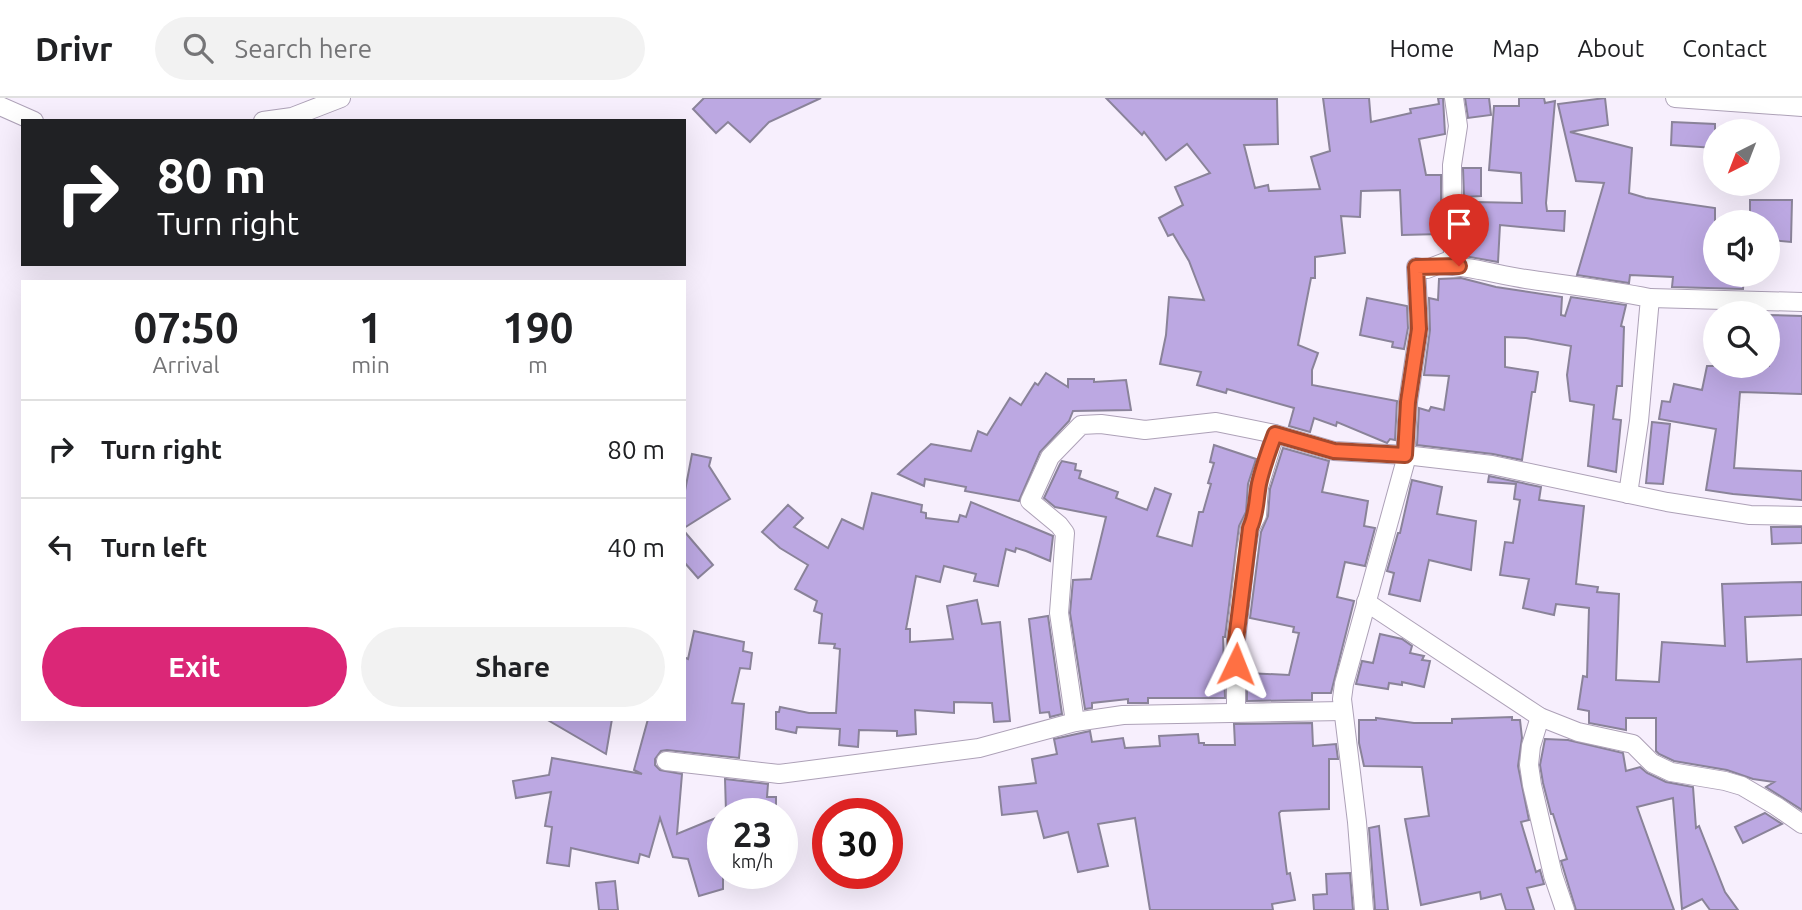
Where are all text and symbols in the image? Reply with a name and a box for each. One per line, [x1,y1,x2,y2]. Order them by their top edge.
search box [155,17,645,80]
icon: search [179,29,217,67]
text: Drivr [35,30,113,67]
text: Search here [235,34,372,63]
text: Home [1389,35,1454,62]
text: Map [1492,35,1539,62]
text: About [1577,35,1644,62]
text: Contact [1682,35,1767,62]
north arrow [1703,119,1780,196]
map controls [1703,119,1780,378]
icon: right [42,147,133,238]
text: 80 m [157,147,266,202]
pin [1429,194,1489,266]
text: Turn right [157,205,299,241]
icon: arrive [1440,205,1478,243]
button: sound [1703,210,1780,287]
button: search [1703,301,1780,378]
text: 07:50 [134,304,239,351]
text: 1 [359,304,382,351]
text: 190 [502,304,573,351]
text: Arrival [153,352,220,377]
text: min [351,352,390,377]
text: m [528,352,548,377]
icon: right [42,430,80,468]
text: Turn right [101,435,222,464]
text: 80 m [607,435,665,464]
icon: left [42,528,80,566]
text: Turn left [101,533,207,562]
text: 40 m [607,533,665,562]
button: Exit [42,627,347,707]
button: Share [361,627,665,707]
position arrow [1199,627,1273,701]
speed limit sign: 30 [812,798,903,889]
text: 23 [733,814,772,854]
text: km/h [732,851,773,871]

